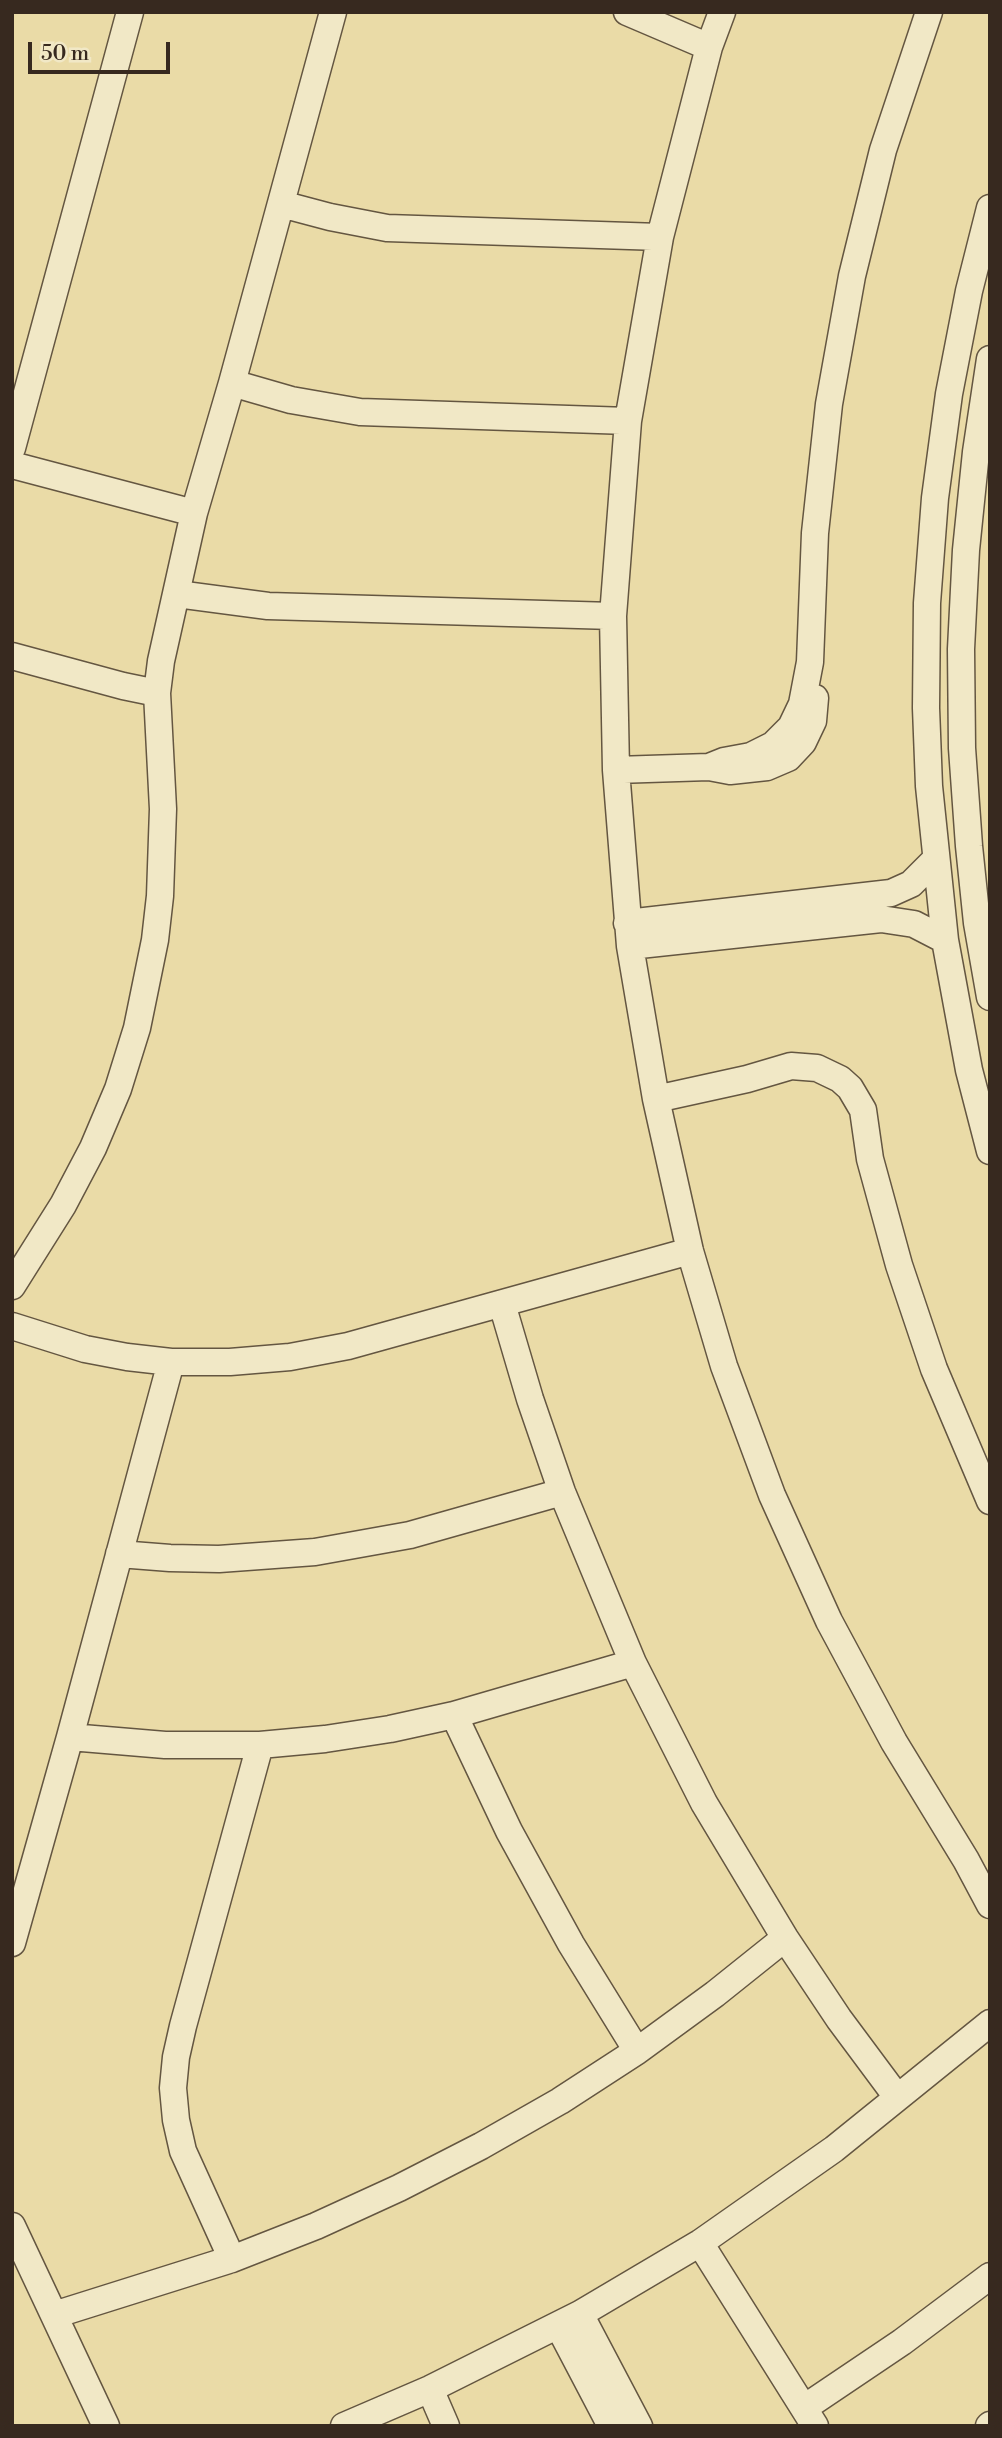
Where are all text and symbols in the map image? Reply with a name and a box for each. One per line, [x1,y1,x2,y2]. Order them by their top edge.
scale bar [32,28,173,72]
text: 50 m [41,41,89,67]

